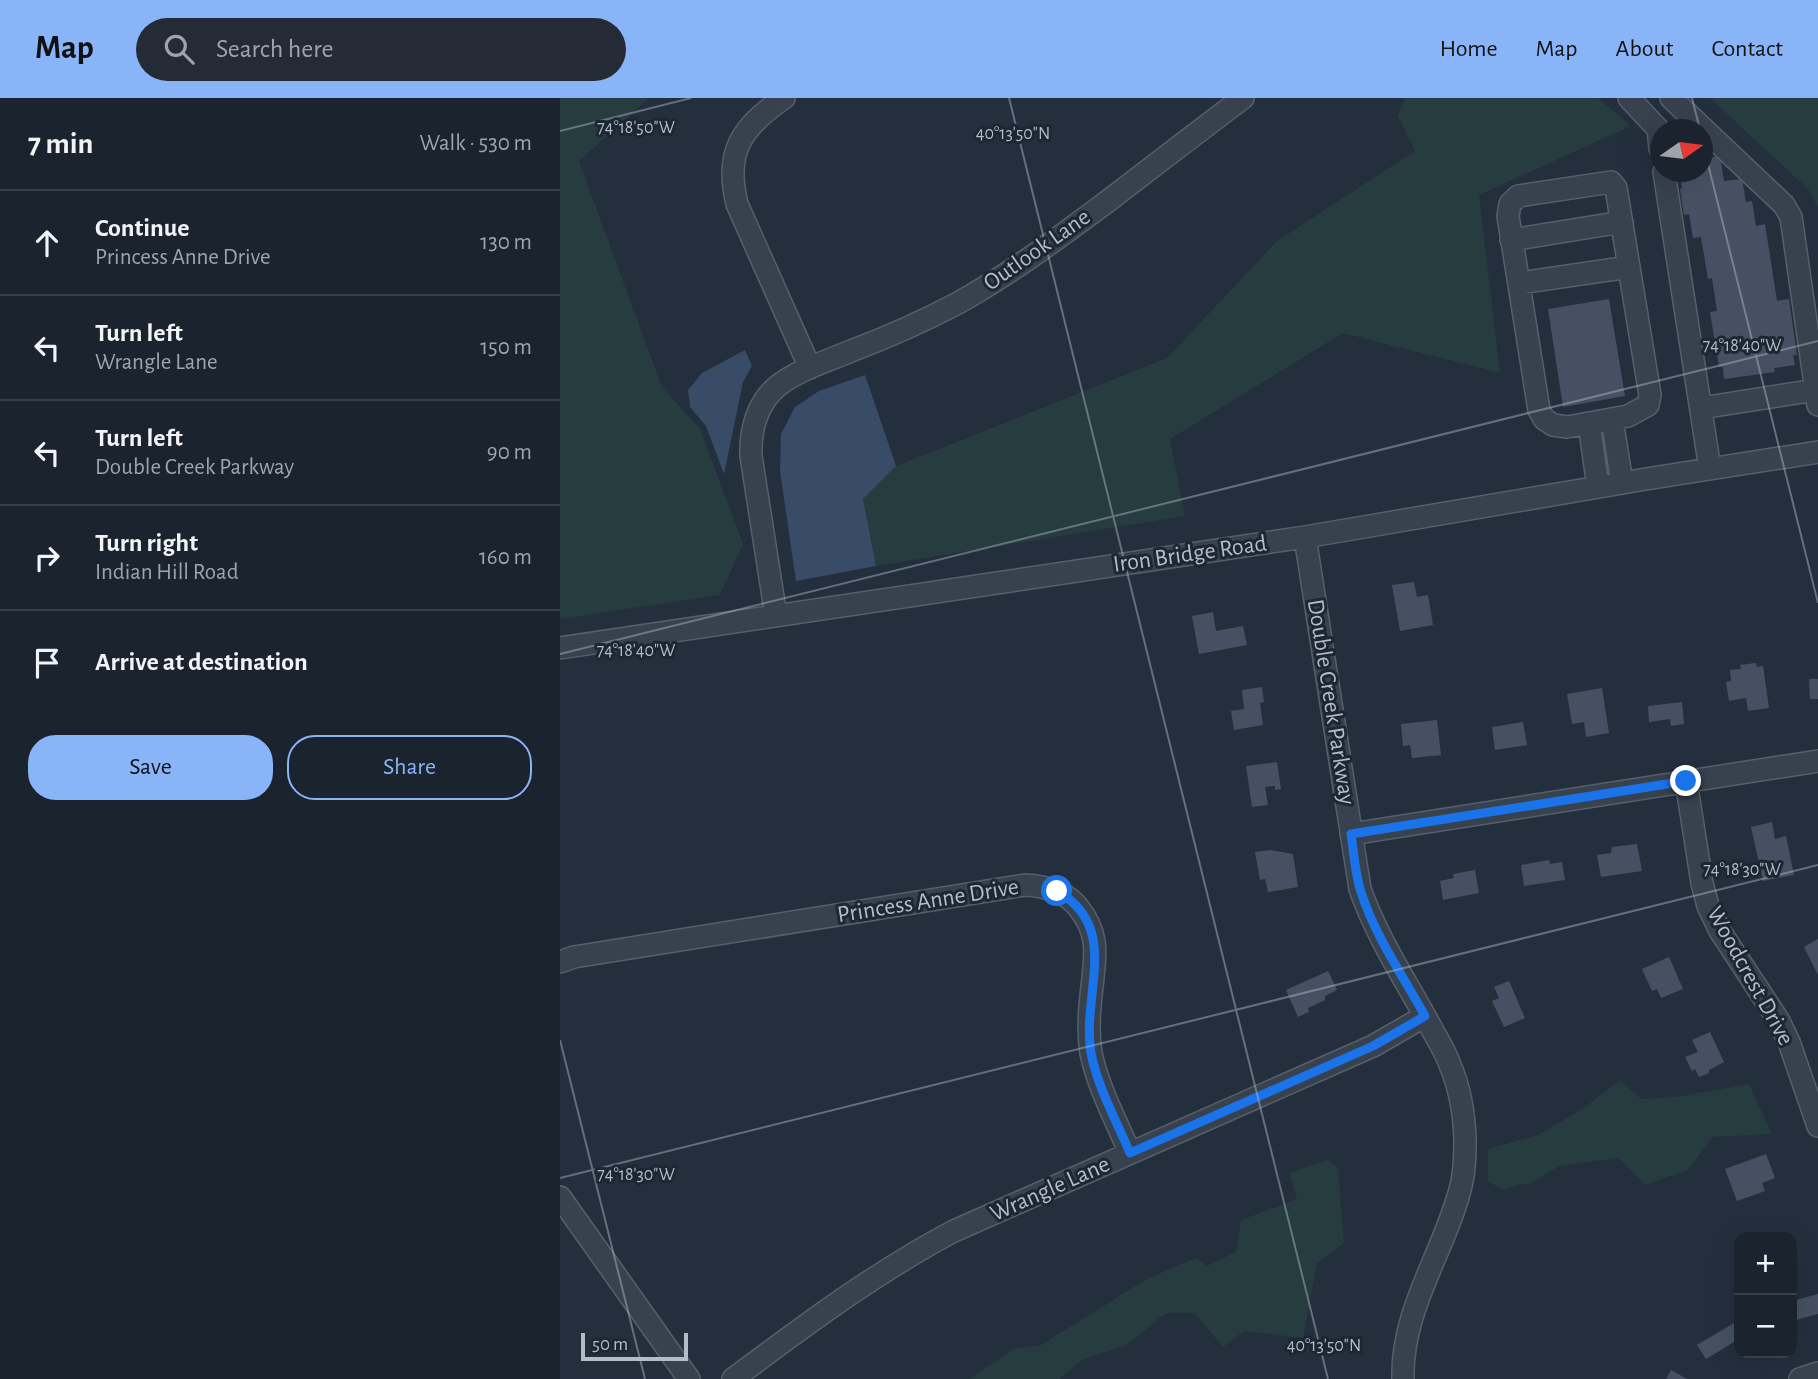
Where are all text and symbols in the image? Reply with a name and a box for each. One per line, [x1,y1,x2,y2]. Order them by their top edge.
search box [136,18,626,81]
icon: search [160,30,198,68]
text: Map [35,32,94,65]
text: Search here [216,36,334,62]
text: Home [1440,37,1498,61]
text: Map [1536,37,1578,61]
text: About [1616,37,1673,61]
text: Contact [1711,37,1783,61]
text: 74°18'50"W [597,119,675,137]
north arrow [1650,119,1713,182]
text: 40°13'50"N [976,125,1050,143]
text: 7 min [28,129,93,159]
text: Walk · 530 m [420,132,532,155]
street label: Outlook Lane [979,205,1095,295]
text: Continue [95,215,190,241]
icon: ahead [28,224,66,262]
text: 130 m [480,231,532,254]
text: Princess Anne Drive [95,246,271,269]
text: Turn left [95,320,183,346]
icon: left [28,329,66,367]
text: 150 m [480,336,532,359]
text: 74°18'40"W [1703,337,1781,355]
text: Wrangle Lane [95,351,218,374]
text: Turn left [95,425,183,451]
icon: left [28,434,66,472]
text: 90 m [487,441,532,464]
text: Double Creek Parkway [95,456,294,479]
text: Turn right [95,530,198,556]
street label: Iron Bridge Road [1112,531,1268,577]
icon: right [28,539,66,577]
text: 160 m [479,546,532,569]
text: Indian Hill Road [95,561,239,584]
street label: Double Creek Parkway [1303,597,1359,807]
text: 74°18'40"W [597,642,675,660]
icon: arrive [28,644,66,682]
text: Arrive at destination [95,649,308,675]
button: Save [28,735,273,800]
button: Share [287,735,532,800]
route end [1670,765,1701,796]
text: 74°18'30"W [1703,861,1781,879]
street label: Princess Anne Drive [836,875,1020,927]
route start [1041,875,1072,906]
street label: Woodcrest Drive [1702,903,1798,1049]
street label: Wrangle Lane [987,1152,1113,1226]
text: 74°18'30"W [597,1166,675,1184]
map controls [1734,1232,1797,1358]
button: + [1734,1232,1797,1295]
button: − [1734,1295,1797,1358]
scale bar [581,1330,688,1362]
text: 50 m [592,1335,628,1354]
text: 40°13'50"N [1287,1337,1361,1355]

